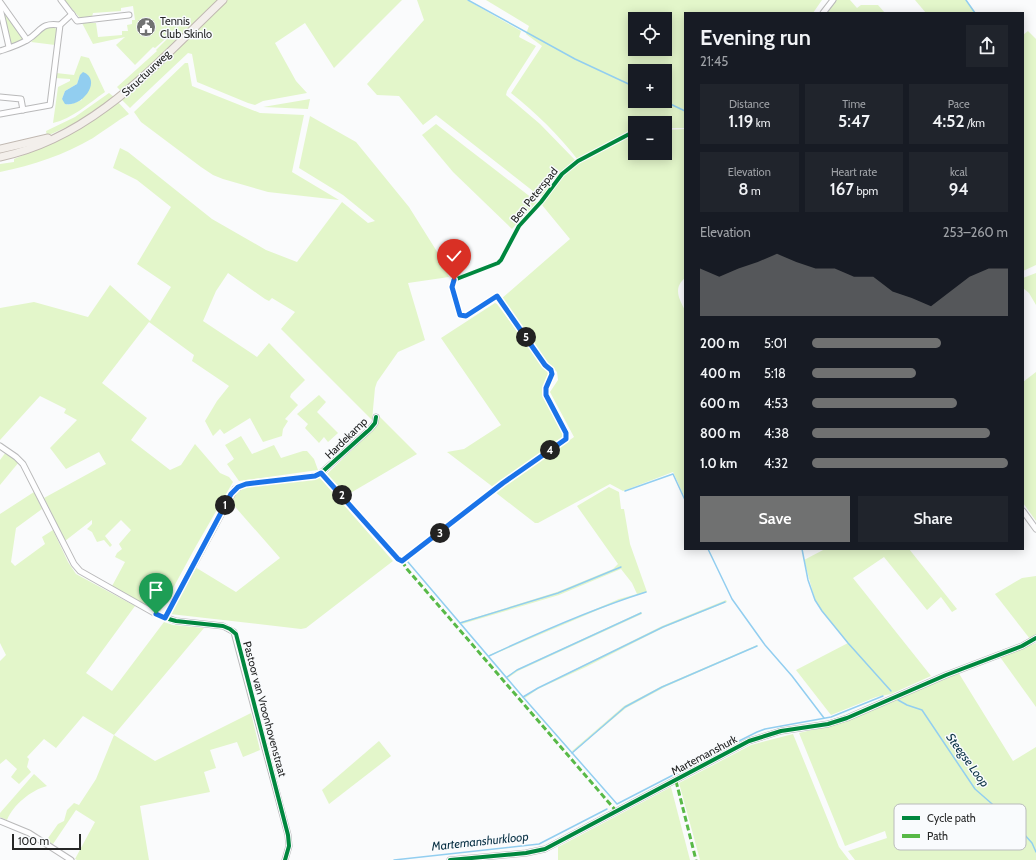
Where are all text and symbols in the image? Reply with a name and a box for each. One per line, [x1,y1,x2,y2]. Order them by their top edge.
map controls [628,12,672,160]
button: locate [628,12,672,56]
place label: Tennis Club Skinlo [160,14,212,41]
public building icon: Tennis Club Skinlo [135,16,157,38]
text: Evening run [700,24,811,51]
button: share [966,25,1008,67]
street label: Structuurweg [119,46,174,99]
text: 21:45 [700,53,728,69]
button: + [628,64,672,108]
text: Distance [729,97,770,111]
text: Time [842,97,866,111]
text: Pace [948,97,970,111]
text: 1.19 [728,111,753,131]
text: 5:47 [838,111,870,131]
text: 4:52 [932,111,964,131]
button: − [628,116,672,160]
text: km [753,116,770,130]
text: /km [964,116,985,130]
street label: Ben Peterspad [507,164,561,226]
text: Elevation [728,165,771,179]
text: Heart rate [831,165,877,179]
text: kcal [950,165,967,179]
text: 8 [738,179,748,199]
text: 167 [830,179,854,199]
text: 94 [949,179,969,199]
text: m [748,184,761,198]
text: bpm [854,184,878,198]
text: Elevation [700,224,751,240]
text: 253–260 m [943,224,1008,240]
pin [437,239,471,280]
icon: check [443,245,465,267]
pin: 5 [516,327,536,347]
text: 5 [523,330,529,344]
text: 200 m [700,335,739,351]
text: 5:01 [764,335,787,351]
text: 400 m [700,365,741,381]
text: 5:18 [764,365,786,381]
text: 600 m [700,395,740,411]
text: 4:53 [764,395,788,411]
street label: Hardekamp [322,414,370,462]
text: 800 m [700,425,740,441]
text: 4:38 [764,425,789,441]
pin: 4 [540,440,560,460]
text: 4 [547,443,553,457]
text: 1.0 km [700,455,737,471]
text: 4:32 [764,455,788,471]
pin: 2 [332,485,352,505]
text: 2 [339,488,345,502]
pin: 1 [215,495,235,515]
button: Save [700,496,850,542]
button: Share [858,496,1008,542]
text: 1 [223,498,227,512]
pin: 3 [430,523,450,543]
text: 3 [437,526,443,540]
pin [139,573,173,614]
icon: arrive [145,579,167,601]
street label: Pastoor van Vroonhovenstraat [240,640,290,779]
water label: Steegse Loop [943,730,993,790]
street label: Martemanshurk [669,732,739,778]
legend [894,804,1026,850]
text: Cycle path [927,811,976,825]
water label: Martemanshurkloop [430,828,529,854]
text: Path [927,829,948,843]
scale bar [12,832,81,851]
text: 100 m [18,834,49,848]

